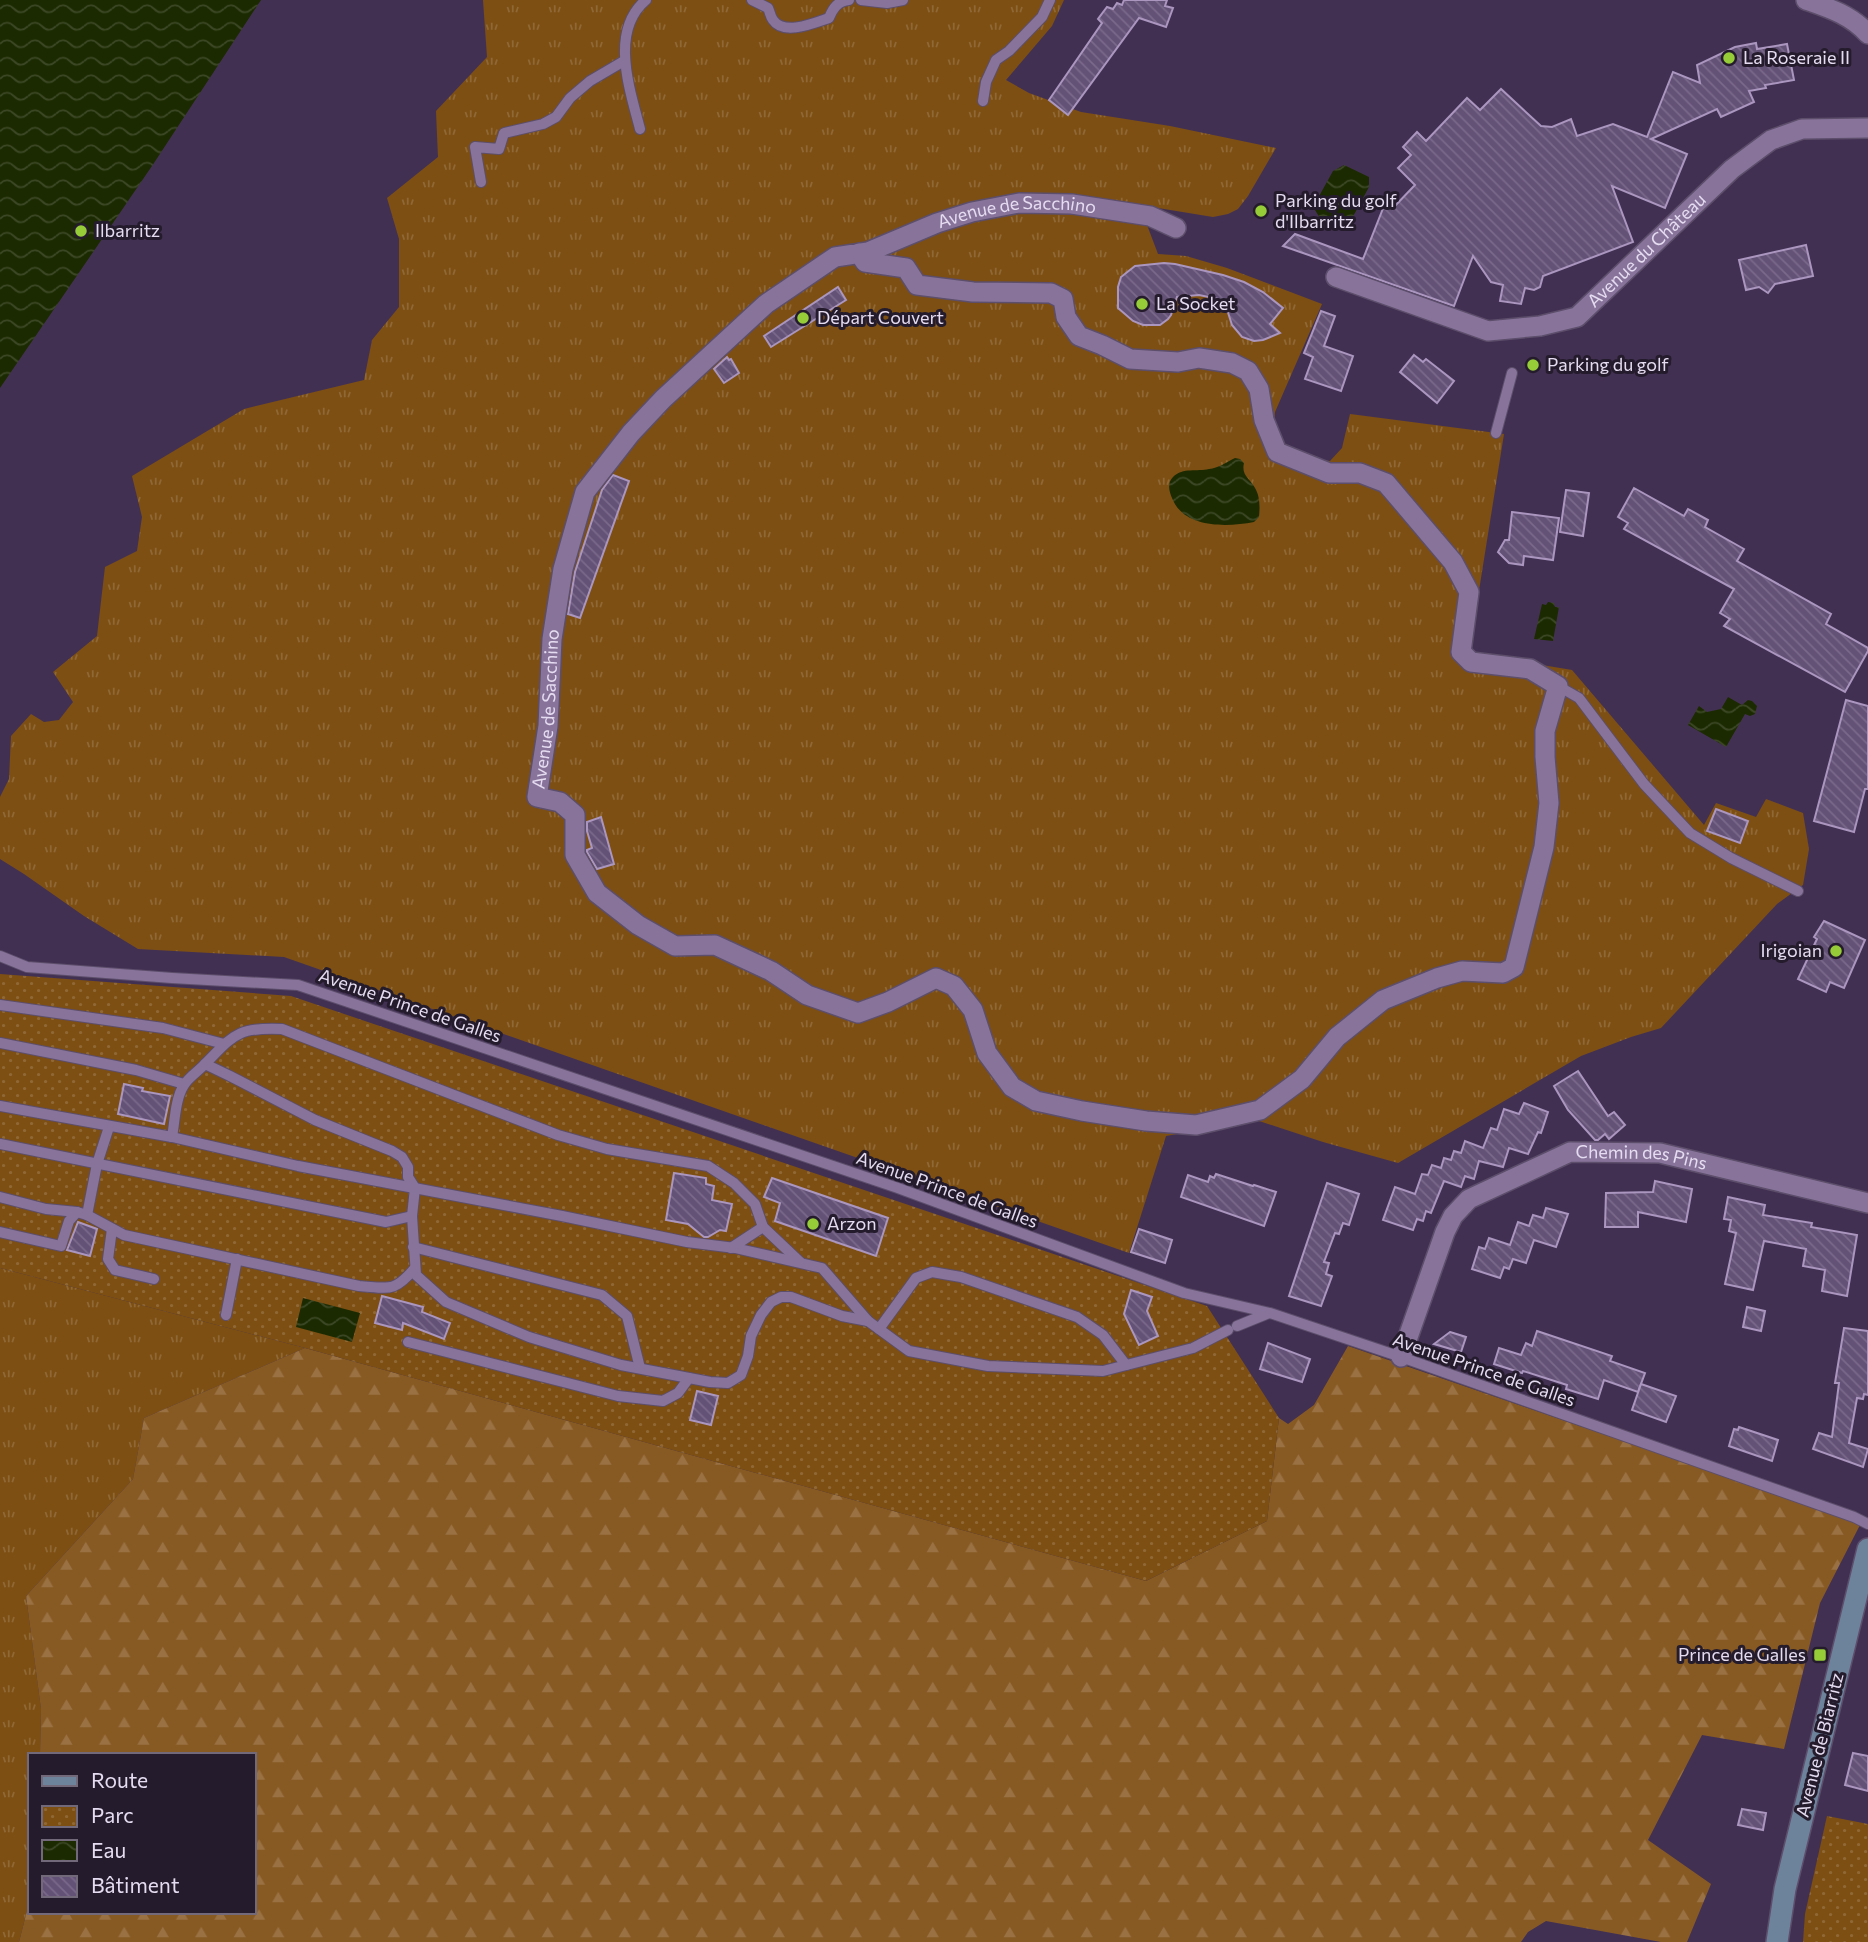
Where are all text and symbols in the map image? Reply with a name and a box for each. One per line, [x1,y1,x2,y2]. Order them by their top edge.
place label: La Roseraie II [1743,46,1850,68]
marker: La Roseraie II [1721,50,1737,66]
street label: Avenue du Château [1582,188,1710,311]
place label: Parking du golf d'Ilbarritz [1275,189,1398,232]
street label: Avenue de Sacchino [934,191,1098,232]
marker: Parking du golf d'Ilbarritz [1253,203,1269,219]
place label: Ilbarritz [95,219,160,241]
marker: Ilbarritz [73,223,89,239]
place label: La Socket [1156,292,1235,314]
marker: La Socket [1134,296,1150,312]
place label: Départ Couvert [817,306,944,328]
marker: Départ Couvert [795,310,811,326]
place label: Parking du golf [1547,353,1670,375]
marker: Parking du golf [1525,357,1541,373]
street label: Avenue de Sacchino [526,627,563,790]
place label: Irigoian [1760,939,1822,961]
marker: Irigoian [1828,943,1844,959]
street label: Avenue Prince de Galles [316,963,504,1047]
street label: Chemin des Pins [1576,1140,1709,1174]
street label: Avenue Prince de Galles [854,1146,1041,1232]
place label: Arzon [827,1212,877,1234]
marker: Arzon [805,1216,821,1232]
street label: Avenue Prince de Galles [1390,1327,1578,1411]
place label: Prince de Galles [1678,1643,1806,1665]
marker: Prince de Galles [1812,1647,1828,1663]
street label: Avenue de Biarritz [1790,1670,1848,1819]
legend [28,1753,256,1914]
text: Route [91,1767,148,1792]
text: Parc [91,1802,134,1827]
text: Eau [91,1837,126,1862]
text: Bâtiment [91,1872,180,1897]

